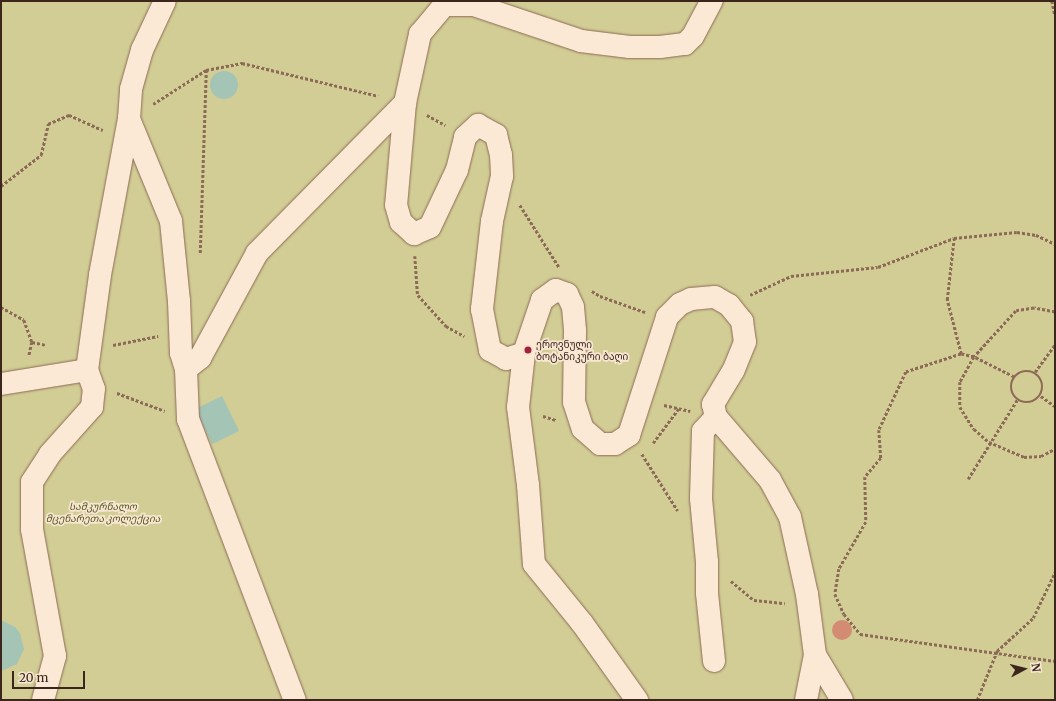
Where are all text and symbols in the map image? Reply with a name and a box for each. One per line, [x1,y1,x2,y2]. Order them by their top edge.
place label: ეროვნული ბოტანიკური ბაღი [536,338,628,362]
marker: ეროვნული ბოტანიკური ბაღი [523,345,533,355]
park label: სამკურნალო მცენარეთა კოლექცია [46,500,160,524]
north arrow [1004,649,1044,689]
text: N [1028,662,1043,673]
scale bar [14,663,87,689]
text: 20 m [19,670,48,685]

